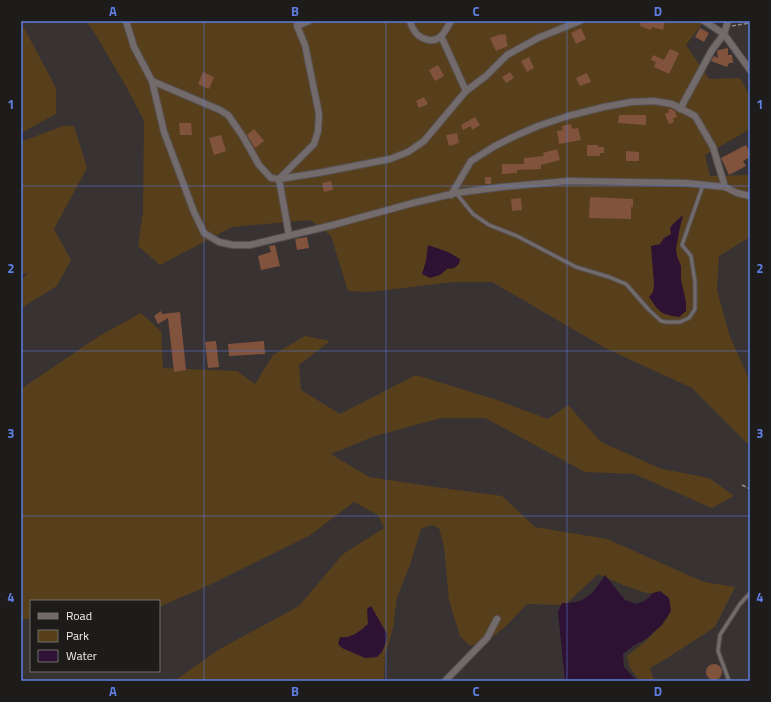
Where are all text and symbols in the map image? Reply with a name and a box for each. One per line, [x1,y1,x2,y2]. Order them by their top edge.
text: A [109,1,117,21]
text: B [291,1,299,21]
text: C [472,1,480,21]
text: D [654,1,662,21]
text: 1 [7,94,15,114]
text: 1 [756,94,764,114]
text: 2 [7,258,15,278]
text: 2 [756,258,764,278]
text: 3 [7,423,15,443]
text: 3 [756,423,764,443]
text: 4 [7,587,15,607]
text: 4 [756,587,764,607]
legend [30,600,160,672]
text: Road [66,606,92,625]
text: Park [66,626,89,645]
text: Water [66,646,97,665]
text: A [109,681,117,701]
text: B [291,681,299,701]
text: C [472,681,480,701]
text: D [654,681,662,701]

